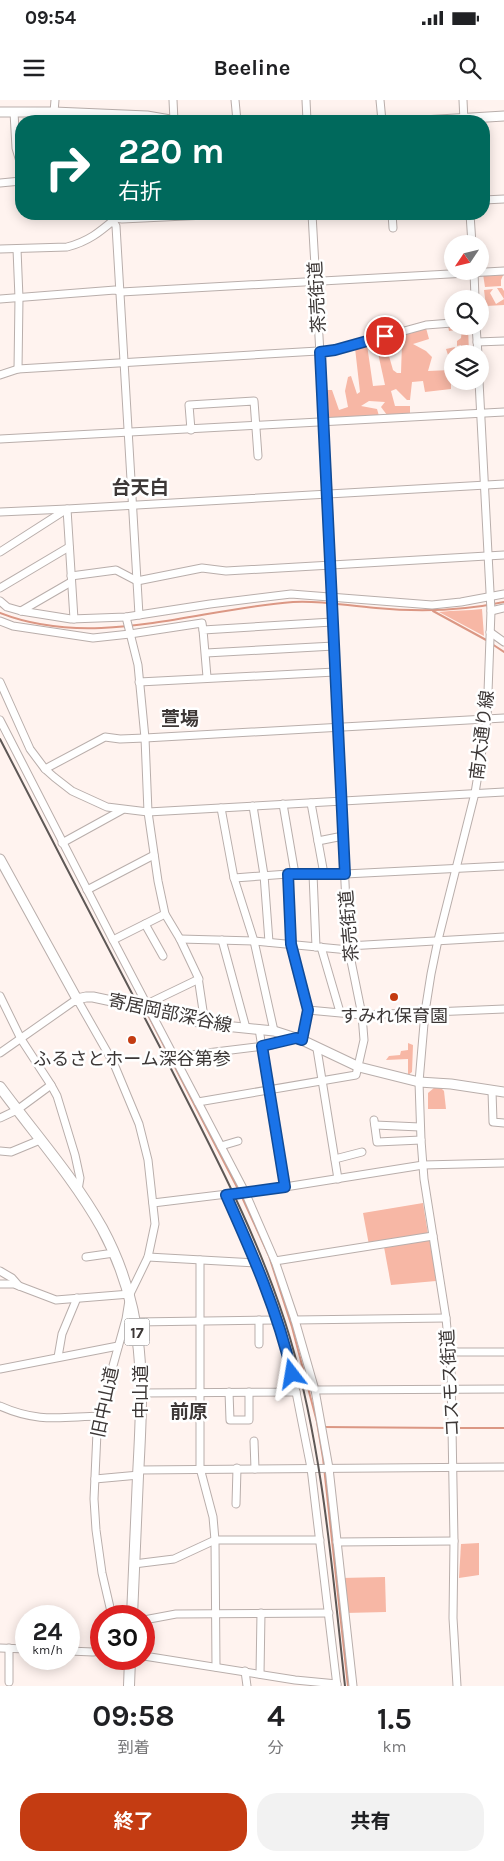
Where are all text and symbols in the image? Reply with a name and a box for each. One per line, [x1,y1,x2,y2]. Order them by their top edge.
text: 09:54 [25,7,76,29]
icon: menu [20,54,48,82]
icon: search [456,54,484,82]
text: Beeline [214,55,290,81]
text: 220 m [118,131,225,172]
icon: right [35,135,100,200]
text: 右折 [118,179,162,205]
north arrow [444,235,489,280]
map controls [444,235,489,390]
street label: 茶売街道 [304,260,330,334]
button: search [444,290,489,335]
pin [364,315,406,357]
icon: arrive [371,322,399,350]
button: layers [444,345,489,390]
district label: 台天白 [111,477,169,499]
street label: 南大通り線 [466,689,498,781]
district label: 萱場 [161,708,199,730]
street label: 茶売街道 [335,889,363,963]
street label: 寄居岡部深谷線 [106,989,234,1037]
marker: すみれ保育園 [388,991,400,1003]
place label: すみれ保育園 [340,1005,448,1027]
marker: ふるさとホーム深谷第参 [126,1034,138,1046]
place label: ふるさとホーム深谷第参 [33,1048,231,1070]
road number: 17 [124,1318,150,1346]
street label: コスモス街道 [436,1328,464,1438]
position arrow [265,1347,317,1399]
street label: 旧中山道 [87,1364,123,1440]
street label: 中山道 [130,1365,152,1419]
district label: 前原 [170,1401,208,1423]
speed limit sign: 30 [90,1605,155,1670]
text: 24 [32,1617,63,1646]
text: km/h [32,1643,63,1657]
text: 09:58 [92,1698,175,1734]
text: 4 [267,1698,285,1734]
text: 1.5 [377,1701,412,1737]
text: km [382,1737,406,1756]
text: 到着 [117,1738,149,1757]
text: 分 [268,1738,284,1757]
button: 終了 [20,1793,247,1851]
button: 共有 [257,1793,484,1851]

